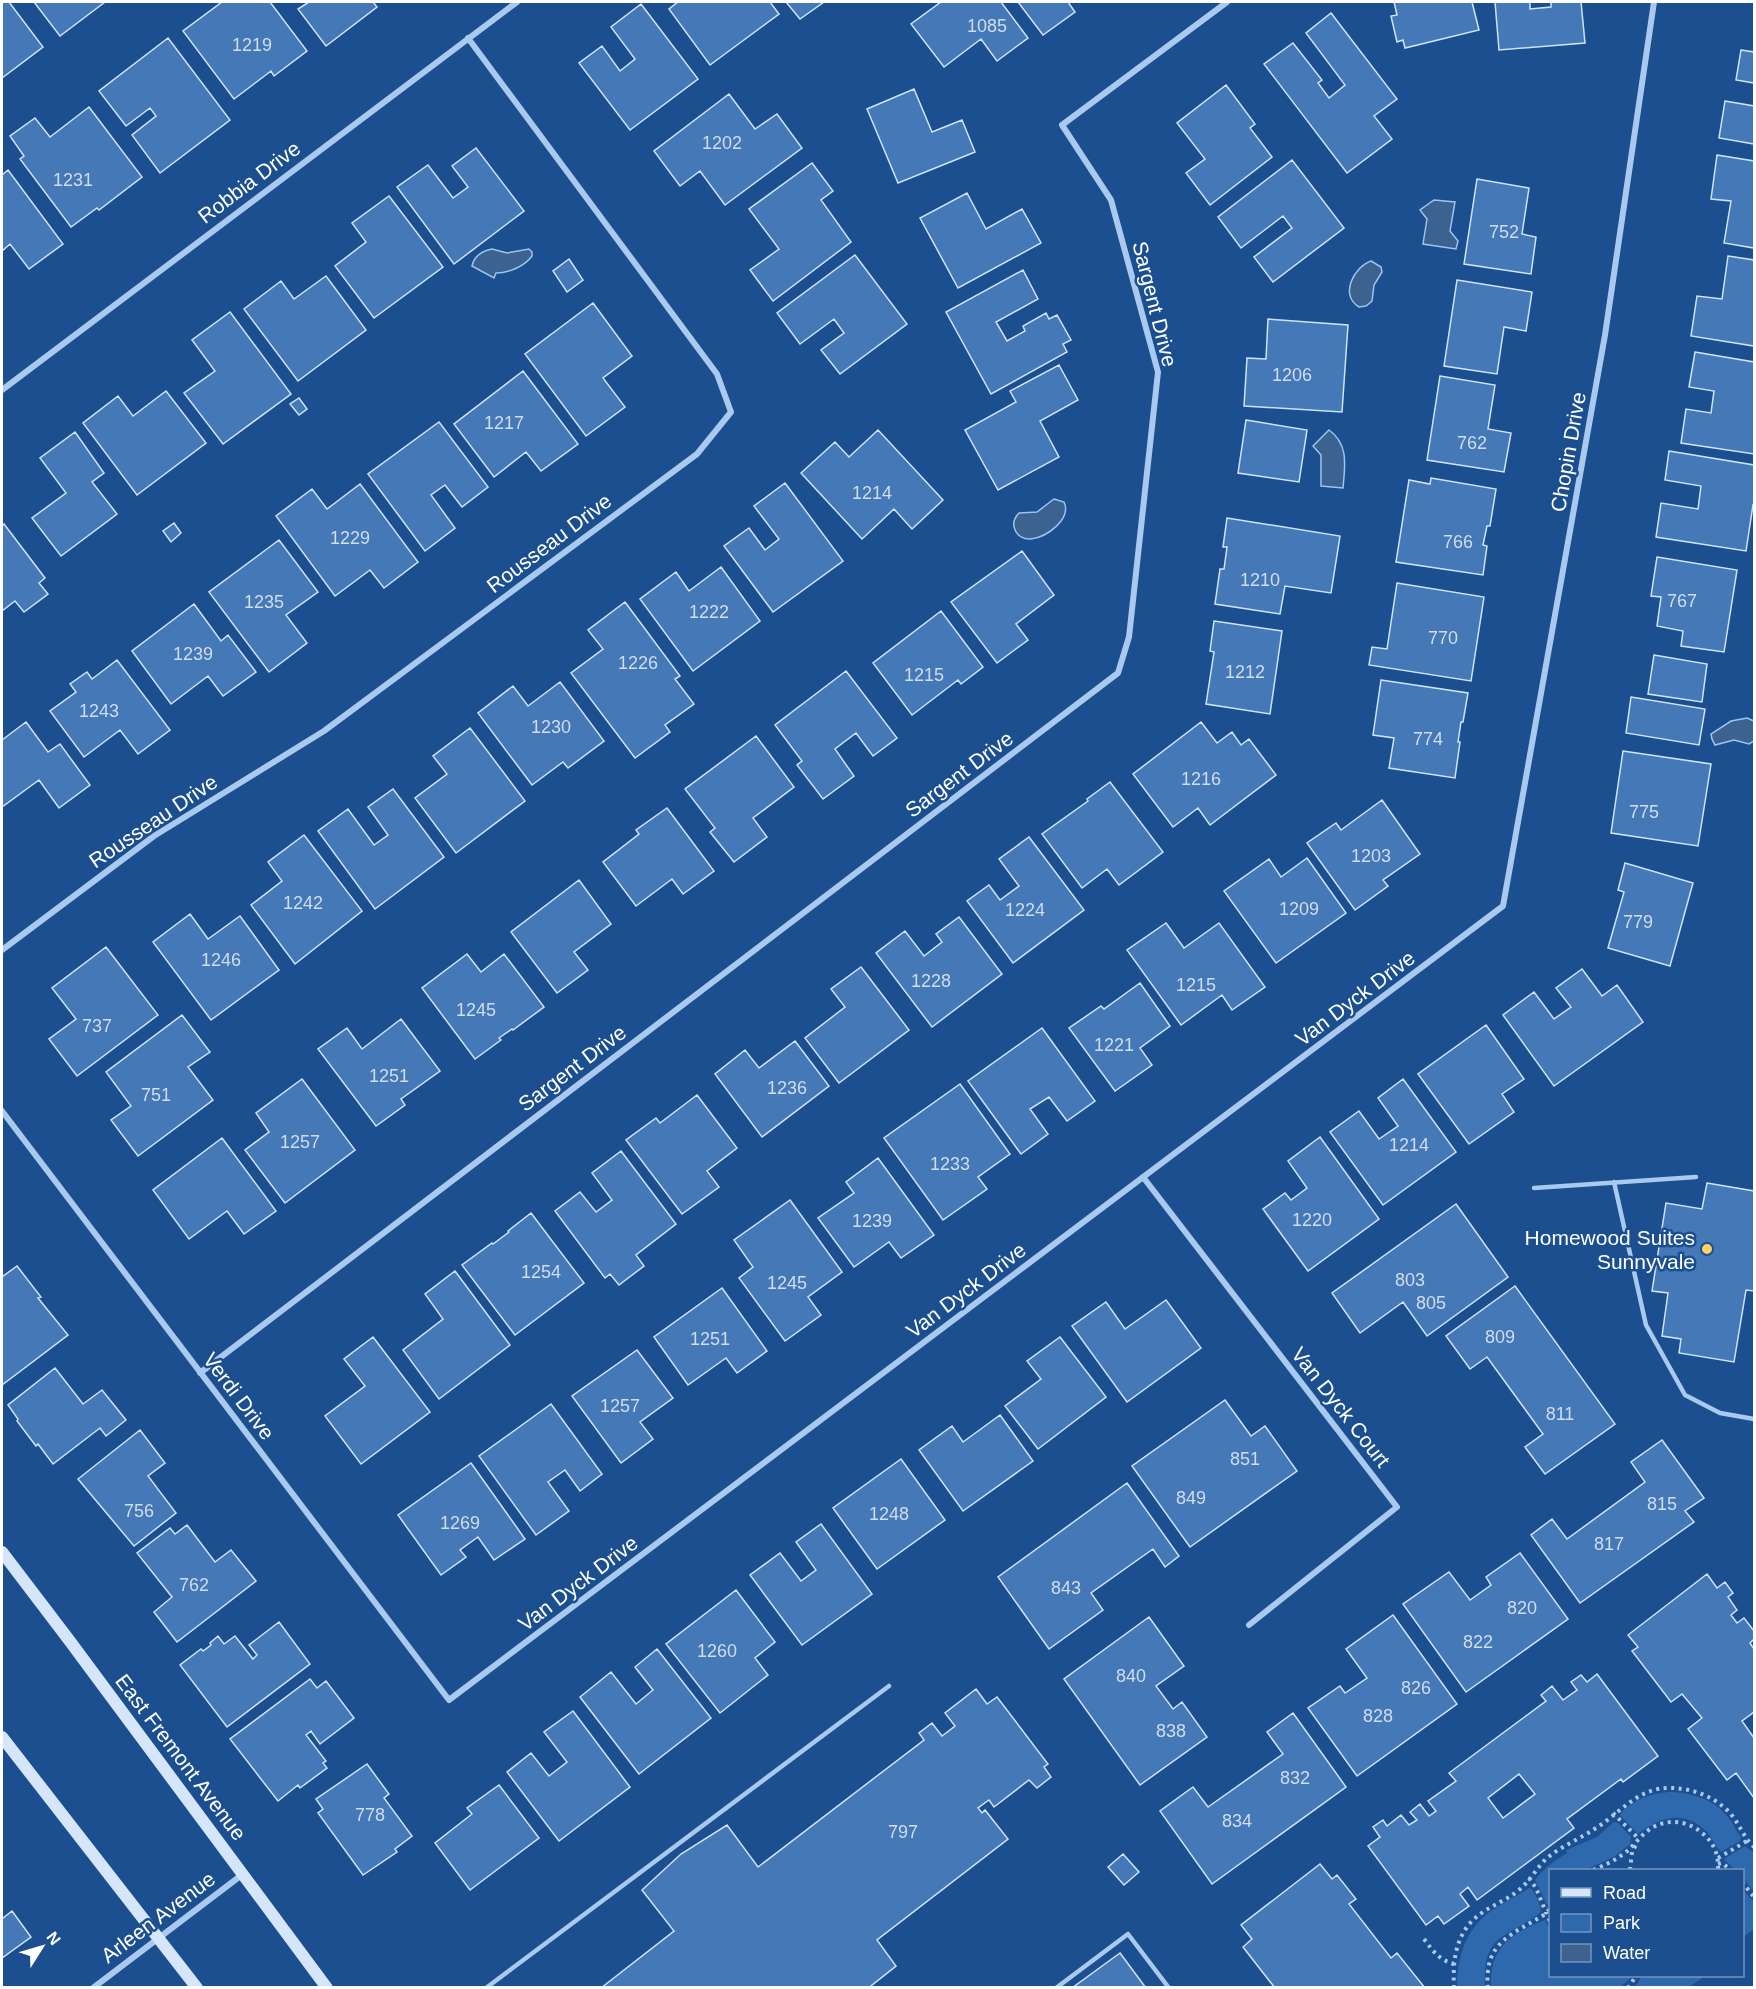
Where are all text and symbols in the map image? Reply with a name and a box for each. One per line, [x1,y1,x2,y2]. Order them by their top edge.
house number: 1085 [967,16,1007,36]
house number: 1219 [232,35,272,55]
house number: 1202 [702,133,742,153]
street label: Robbia Drive [194,136,304,228]
house number: 1231 [53,170,93,190]
house number: 752 [1489,222,1519,242]
street label: Sargent Drive [1128,239,1182,369]
house number: 1206 [1272,365,1312,385]
street label: Chopin Drive [1546,390,1590,514]
house number: 1217 [484,413,524,433]
house number: 762 [1457,433,1487,453]
house number: 1214 [852,483,892,503]
street label: Rousseau Drive [482,489,616,597]
house number: 1229 [330,528,370,548]
house number: 766 [1443,532,1473,552]
house number: 1210 [1240,570,1280,590]
house number: 767 [1667,591,1697,611]
house number: 1235 [244,592,284,612]
house number: 1222 [689,602,729,622]
house number: 770 [1428,628,1458,648]
house number: 1239 [173,644,213,664]
house number: 1226 [618,653,658,673]
house number: 1212 [1225,662,1265,682]
house number: 1215 [904,665,944,685]
house number: 1243 [79,701,119,721]
house number: 1230 [531,717,571,737]
street label: Sargent Drive [901,726,1017,822]
house number: 774 [1413,729,1443,749]
house number: 1216 [1181,769,1221,789]
street label: Rousseau Drive [85,770,221,872]
house number: 775 [1629,802,1659,822]
house number: 1203 [1351,846,1391,866]
house number: 1242 [283,893,323,913]
house number: 1209 [1279,899,1319,919]
house number: 1224 [1005,900,1045,920]
house number: 779 [1623,912,1653,932]
street label: Van Dyck Drive [1291,946,1419,1050]
house number: 1246 [201,950,241,970]
house number: 1228 [911,971,951,991]
house number: 1215 [1176,975,1216,995]
house number: 1245 [456,1000,496,1020]
house number: 737 [82,1016,112,1036]
street label: Sargent Drive [514,1020,630,1116]
house number: 1221 [1094,1035,1134,1055]
house number: 1251 [369,1066,409,1086]
house number: 1236 [767,1078,807,1098]
house number: 751 [141,1085,171,1105]
house number: 1257 [280,1132,320,1152]
house number: 1214 [1389,1135,1429,1155]
house number: 1233 [930,1154,970,1174]
house number: 1220 [1292,1210,1332,1230]
house number: 1239 [852,1211,892,1231]
place label: Homewood Suites Sunnyvale [1525,1226,1695,1273]
street label: Van Dyck Drive [902,1238,1030,1342]
marker: Homewood Suites Sunnyvale [1700,1242,1714,1256]
house number: 1254 [521,1262,561,1282]
house number: 803 [1395,1270,1425,1290]
house number: 1245 [767,1273,807,1293]
house number: 805 [1416,1293,1446,1313]
house number: 809 [1485,1327,1515,1347]
house number: 1251 [690,1329,730,1349]
street label: Van Dyck Court [1287,1343,1395,1472]
street label: Verdi Drive [199,1348,279,1444]
house number: 1257 [600,1396,640,1416]
house number: 811 [1546,1404,1574,1424]
house number: 851 [1230,1449,1260,1469]
house number: 849 [1176,1488,1206,1508]
house number: 815 [1647,1494,1677,1514]
house number: 756 [124,1501,154,1521]
house number: 1248 [869,1504,909,1524]
house number: 1269 [440,1513,480,1533]
street label: Van Dyck Drive [514,1531,642,1635]
house number: 817 [1594,1534,1624,1554]
house number: 762 [179,1575,209,1595]
house number: 843 [1051,1578,1081,1598]
house number: 820 [1507,1598,1537,1618]
house number: 822 [1463,1632,1493,1652]
house number: 1260 [697,1641,737,1661]
house number: 840 [1116,1666,1146,1686]
street label: East Fremont Avenue [111,1670,251,1844]
house number: 826 [1401,1678,1431,1698]
house number: 828 [1363,1706,1393,1726]
house number: 838 [1156,1721,1186,1741]
house number: 832 [1280,1768,1310,1788]
house number: 778 [355,1805,385,1825]
house number: 834 [1222,1811,1252,1831]
house number: 797 [888,1822,918,1842]
street label: Arleen Avenue [97,1867,219,1967]
legend [1549,1869,1744,1977]
text: Road [1603,1883,1646,1903]
text: Park [1603,1913,1641,1933]
north arrow [12,1917,72,1977]
text: N [43,1929,64,1948]
text: Water [1603,1943,1650,1963]

